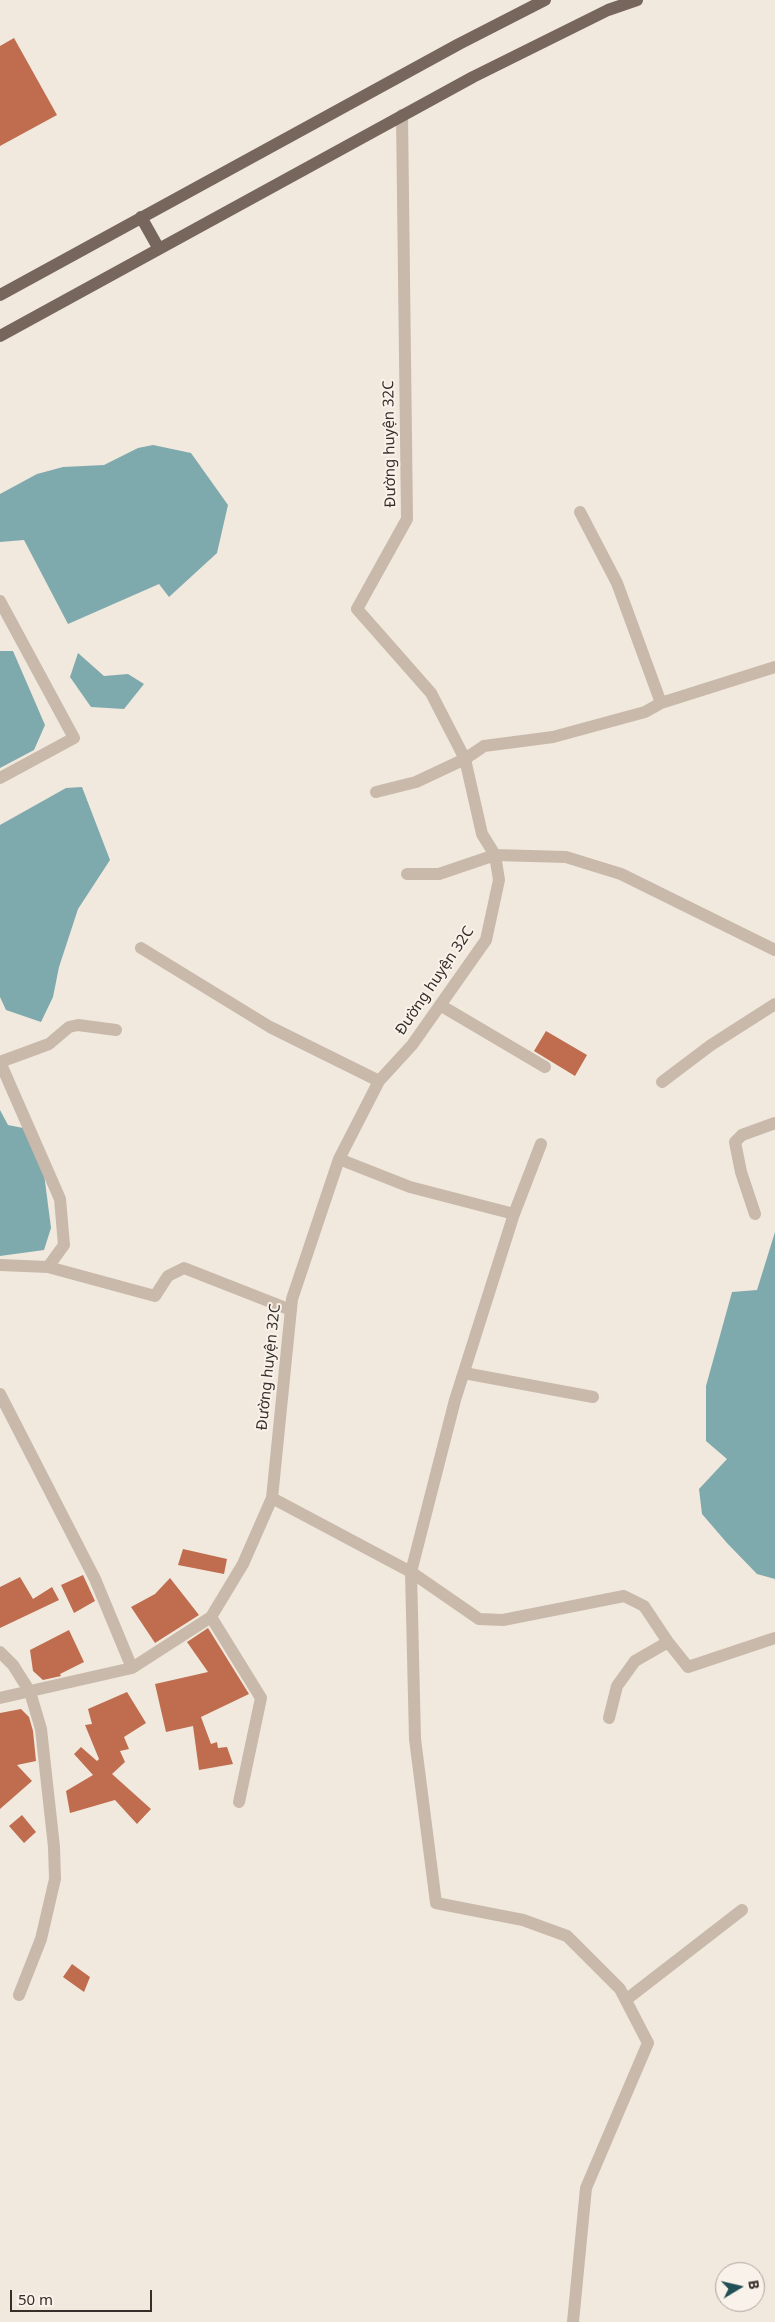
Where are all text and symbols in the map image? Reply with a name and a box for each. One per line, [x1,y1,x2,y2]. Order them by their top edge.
street label: Đường huyện 32C [380,380,400,508]
street label: Đường huyện 32C [392,923,478,1039]
street label: Đường huyện 32C [253,1303,285,1431]
north arrow [715,2262,765,2312]
text: B [744,2279,764,2291]
scale bar [12,2280,155,2312]
text: 50 m [18,2289,53,2309]

